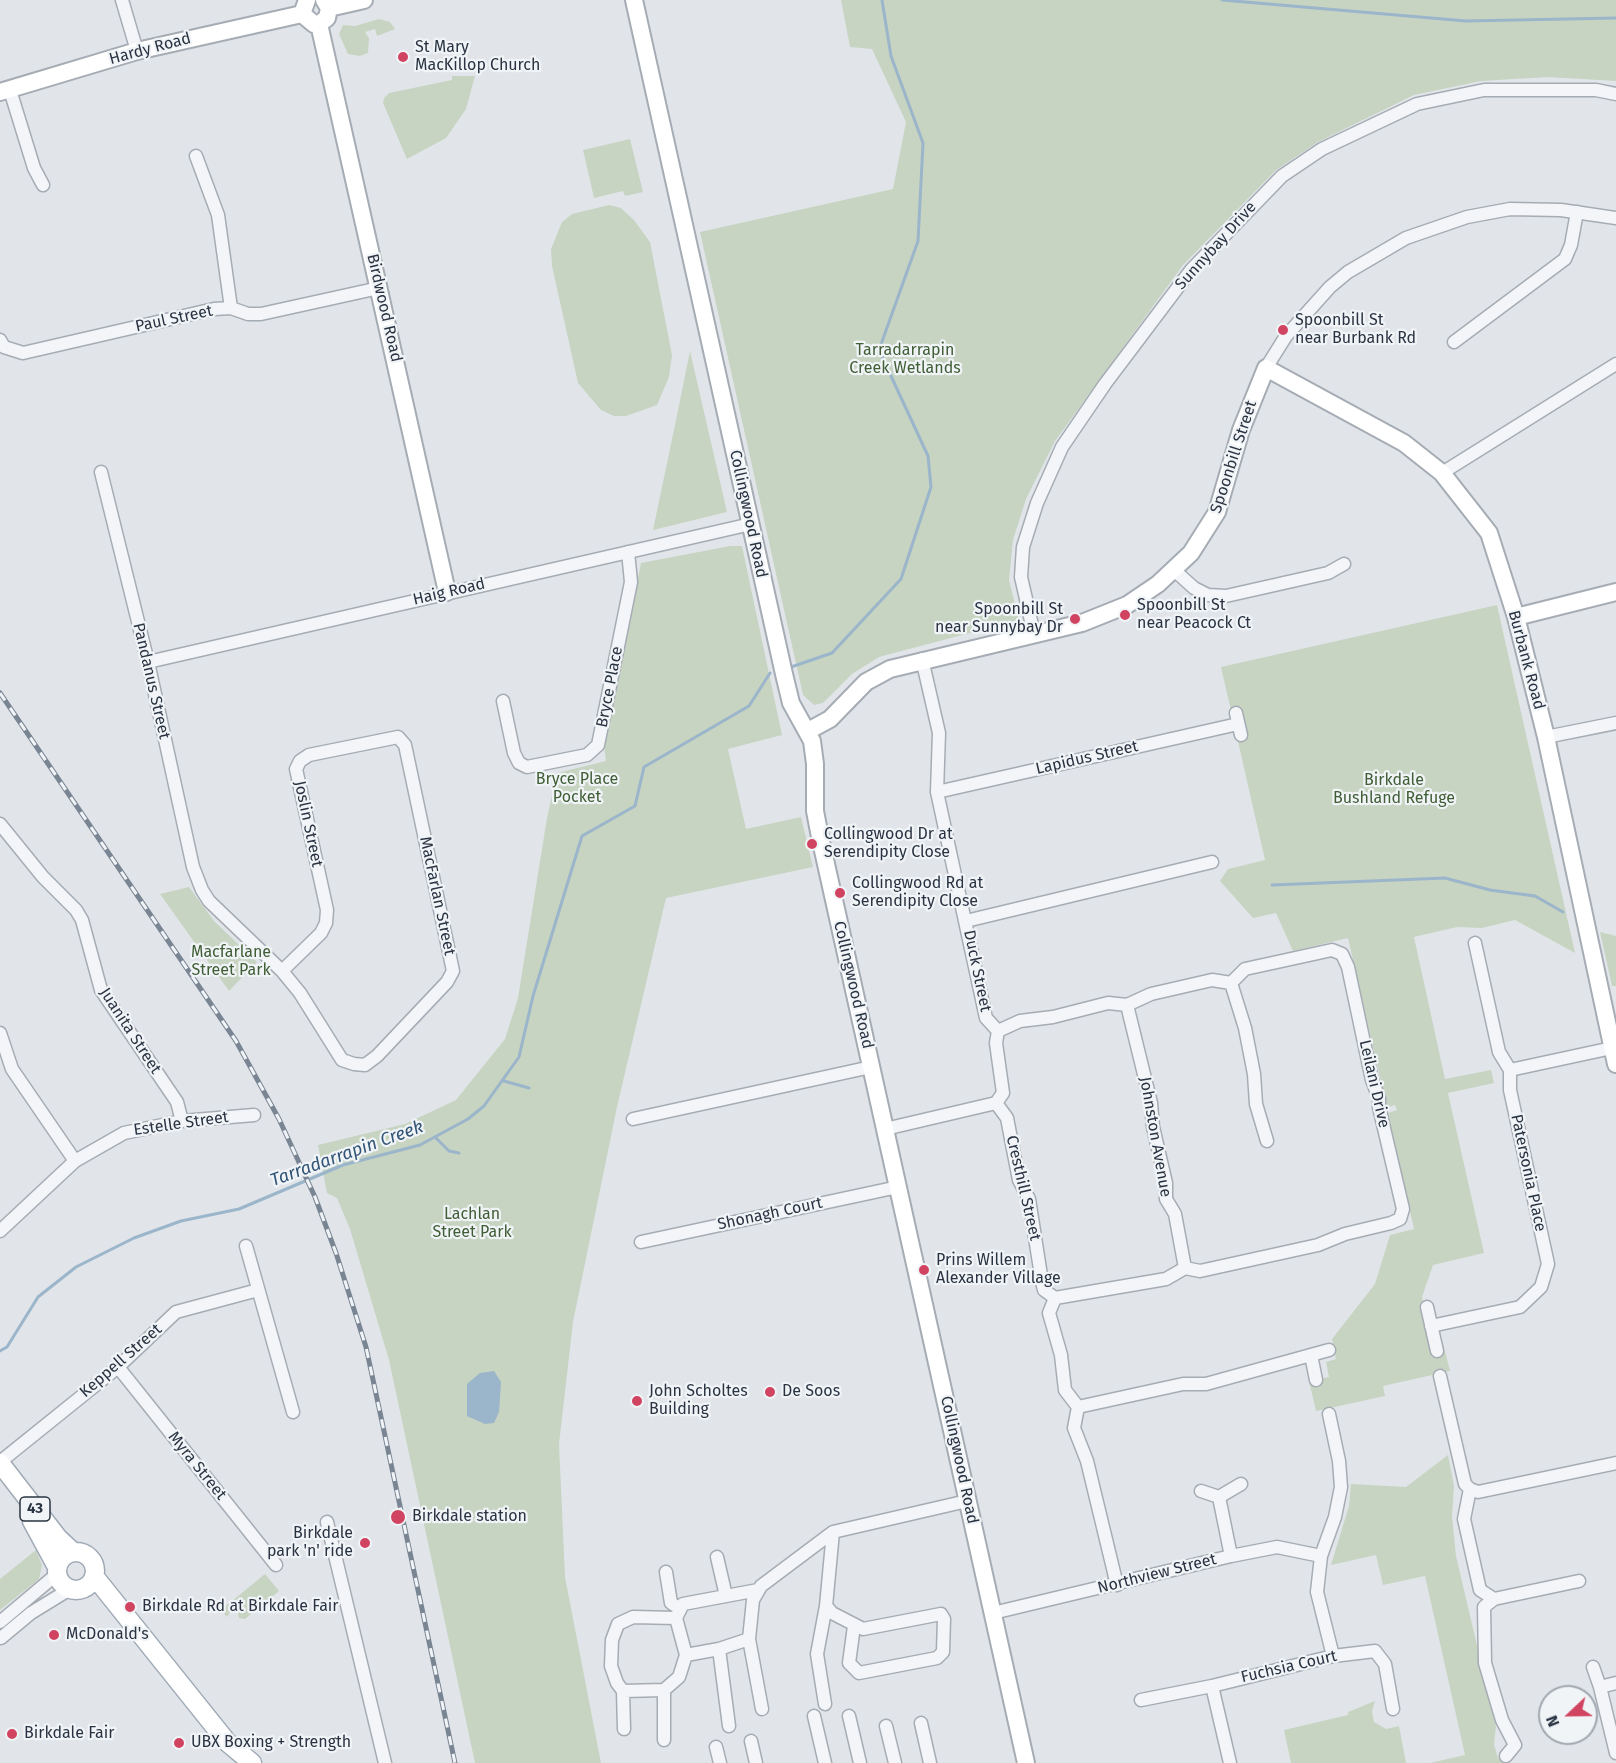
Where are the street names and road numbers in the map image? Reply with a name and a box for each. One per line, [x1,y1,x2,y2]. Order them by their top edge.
street label: Hardy Road [107,29,193,69]
street label: Sunnybay Drive [1171,198,1261,294]
street label: Birdwood Road [362,252,406,364]
street label: Paul Street [133,301,215,337]
street label: Spoonbill Street [1207,398,1261,516]
street label: Collingwood Road [725,448,771,580]
street label: Haig Road [411,574,487,610]
street label: Burbank Road [1504,608,1548,712]
street label: Pandanus Street [128,621,174,741]
street label: Bryce Place [593,645,627,729]
street label: Lapidus Street [1034,737,1140,779]
street label: Joslin Street [289,779,327,869]
street label: MacFarlan Street [415,835,459,957]
street label: Collingwood Road [829,919,877,1051]
street label: Duck Street [959,928,995,1014]
street label: Juanita Street [95,984,165,1078]
street label: Leilani Drive [1355,1038,1393,1130]
street label: Johnston Avenue [1135,1075,1175,1199]
street label: Estelle Street [132,1108,230,1140]
street label: Patersonia Place [1506,1113,1550,1233]
street label: Cresthill Street [1002,1134,1044,1242]
street label: Shonagh Court [716,1194,824,1234]
street label: Keppell Street [76,1320,166,1402]
street label: Collingwood Road [936,1394,982,1526]
street label: Myra Street [164,1428,230,1504]
road number: 43 [20,1497,50,1521]
street label: Northview Street [1096,1550,1218,1598]
street label: Fuchsia Court [1239,1647,1339,1687]

